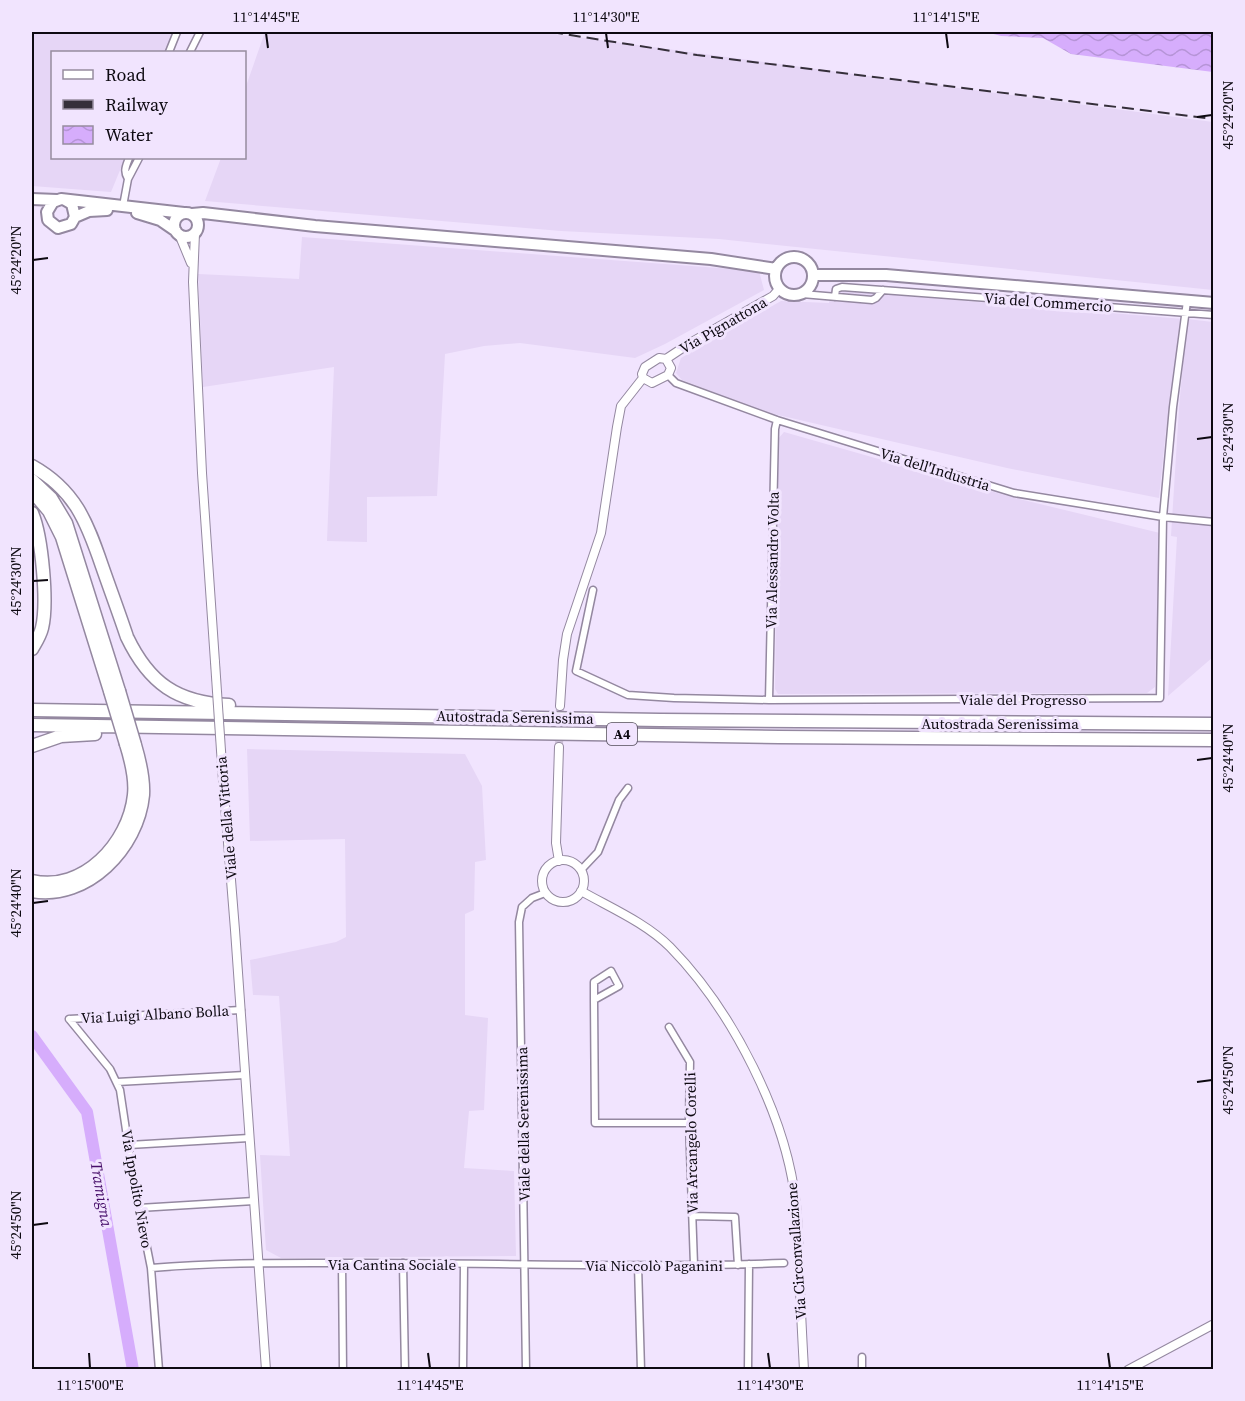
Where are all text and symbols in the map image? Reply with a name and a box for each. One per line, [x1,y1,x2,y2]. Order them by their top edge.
text: 11°14'45"E [232,6,300,27]
text: 11°14'30"E [572,6,640,27]
text: 11°14'15"E [912,6,980,27]
legend [51,51,246,159]
text: Road [105,62,146,87]
text: 45°24'20"N [1217,80,1238,150]
text: Railway [105,92,169,117]
text: Water [105,122,153,147]
text: 45°24'20"N [5,225,26,295]
street label: Via del Commercio [984,287,1112,317]
street label: Via Pignattona [675,291,771,359]
text: 45°24'30"N [1217,402,1238,472]
street label: Via dell'Industria [877,442,993,496]
street label: Via Alessandro Volta [760,491,784,629]
text: 45°24'30"N [5,546,26,616]
street label: Viale del Progresso [959,689,1087,710]
street label: Autostrada Serenissima [436,705,594,729]
street label: Autostrada Serenissima [921,713,1079,734]
road number: A4 [607,723,637,745]
text: 45°24'40"N [1217,723,1238,793]
street label: Viale della Vittoria [210,755,242,880]
text: 45°24'40"N [5,868,26,938]
street label: Via Luigi Albano Bolla [80,1000,230,1028]
text: 45°24'50"N [1217,1045,1238,1115]
street label: Viale della Serenissima [511,1046,535,1202]
street label: Via Arcangelo Corelli [679,1072,703,1214]
street label: Via Ippolito Nievo [116,1128,158,1250]
water label: Tramigna [85,1160,119,1229]
street label: Via Circonvallazione [781,1181,811,1320]
text: 45°24'50"N [5,1190,26,1260]
street label: Via Cantina Sociale [328,1254,457,1275]
street label: Via Niccolò Paganini [585,1255,723,1276]
text: 11°15'00"E [56,1374,124,1395]
text: 11°14'45"E [396,1374,464,1395]
text: 11°14'30"E [736,1374,804,1395]
text: 11°14'15"E [1076,1374,1144,1395]

